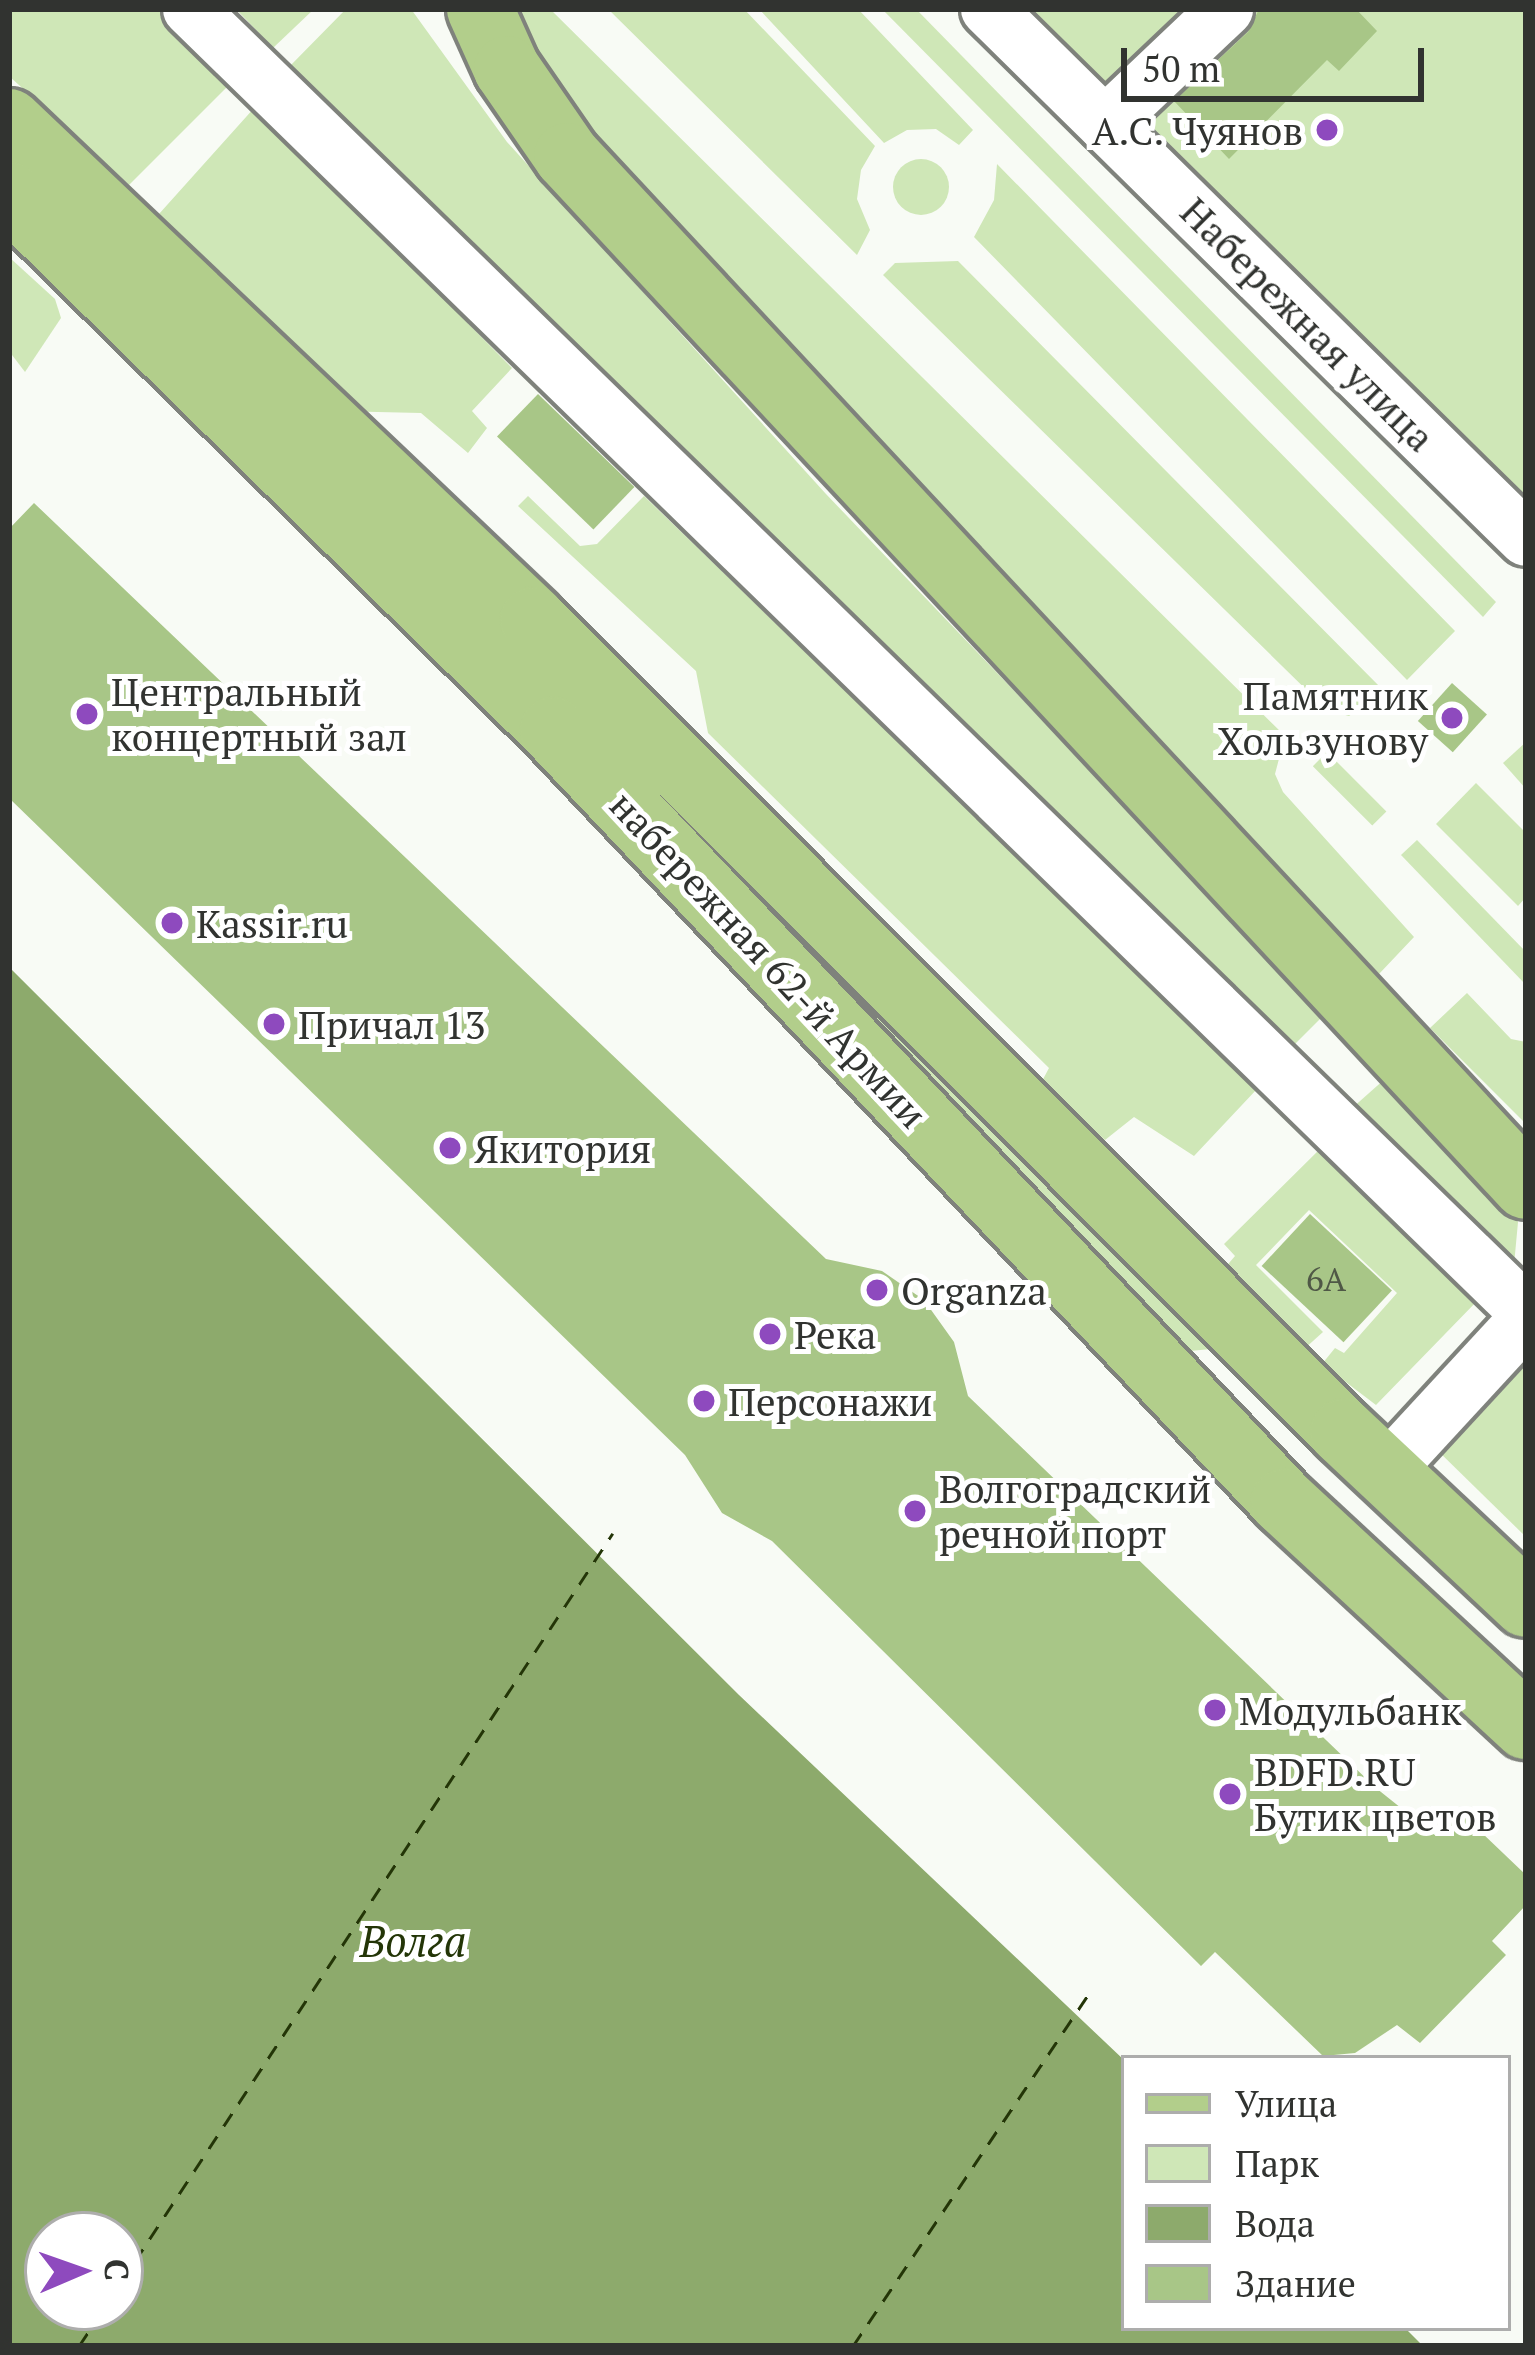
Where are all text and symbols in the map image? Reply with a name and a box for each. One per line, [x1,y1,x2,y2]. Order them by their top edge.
scale bar [1127,24,1430,98]
text: 50 m [1142,45,1220,92]
place label: А.С. Чуянов [1090,107,1303,153]
marker: А.С. Чуянов [1314,117,1340,143]
street label: Набережная улица [1172,188,1444,460]
place label: Центральный концертный зал [111,669,407,760]
place label: Памятник Хользунову [1218,673,1428,764]
marker: Центральный концертный зал [74,701,100,727]
marker: Памятник Хользунову [1439,705,1465,731]
street label: набережная 62-й Армии [601,781,937,1137]
place label: Kassir.ru [196,900,348,946]
marker: Kassir.ru [159,910,185,936]
place label: Причал 13 [298,1001,486,1047]
marker: Причал 13 [261,1011,287,1037]
place label: Якитория [474,1125,651,1171]
marker: Якитория [437,1135,463,1161]
house number: 6А [1306,1259,1346,1299]
place label: Organza [901,1267,1047,1313]
marker: Organza [864,1277,890,1303]
place label: Река [794,1311,876,1357]
marker: Река [757,1321,783,1347]
place label: Персонажи [728,1378,932,1424]
marker: Персонажи [691,1388,717,1414]
place label: Волгоградский речной порт [939,1466,1211,1557]
marker: Волгоградский речной порт [902,1498,928,1524]
place label: Модульбанк [1239,1687,1461,1733]
marker: Модульбанк [1202,1697,1228,1723]
place label: BDFD.RU Бутик цветов [1254,1749,1497,1840]
marker: BDFD.RU Бутик цветов [1217,1781,1243,1807]
water label: Волга [360,1915,466,1965]
legend [1121,2055,1511,2331]
text: Улица [1235,2080,1337,2127]
text: Парк [1235,2140,1319,2187]
text: Вода [1235,2200,1315,2247]
north arrow [24,2211,144,2331]
text: С [96,2258,139,2281]
text: Здание [1235,2260,1356,2307]

